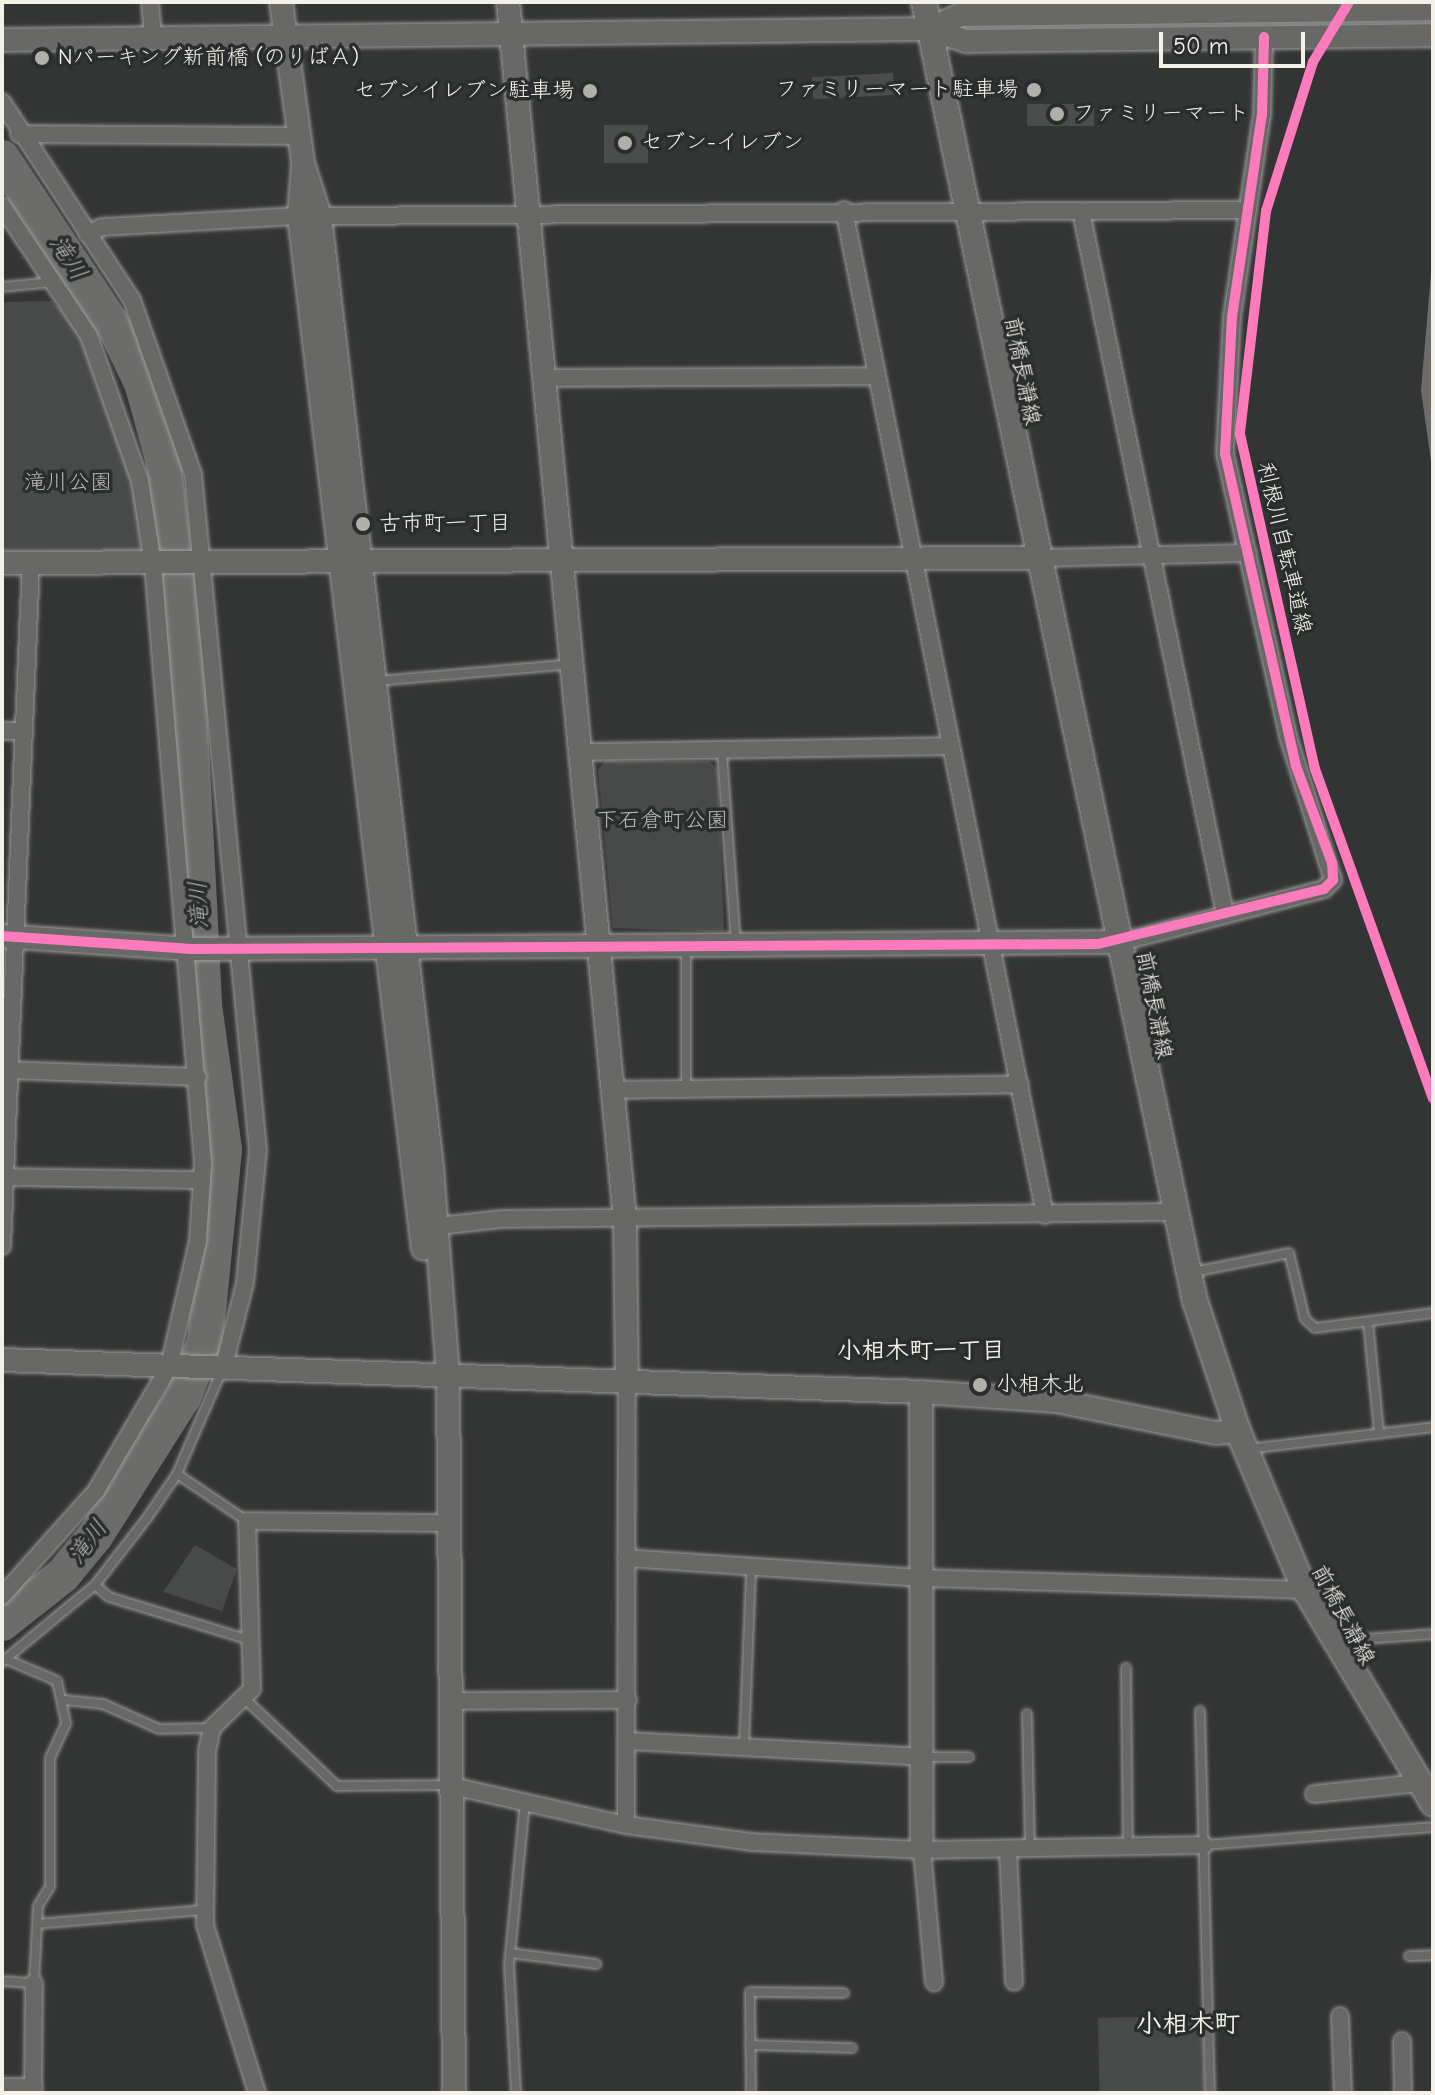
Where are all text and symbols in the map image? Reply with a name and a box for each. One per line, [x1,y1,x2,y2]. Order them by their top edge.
scale bar [1163,16,1309,66]
text: 50 m [1173,32,1229,60]
place label: Nパーキング新前橋 (のりばＡ) [58,45,359,71]
marker: Nパーキング新前橋 (のりばＡ) [33,49,51,67]
place label: ファミリーマート駐車場 [776,77,1018,103]
place label: セブンイレブン駐車場 [354,78,574,104]
marker: ファミリーマート駐車場 [1025,81,1043,99]
marker: セブンイレブン駐車場 [581,82,599,100]
place label: ファミリーマート [1073,101,1249,127]
marker: ファミリーマート [1048,105,1066,123]
place label: セブン-イレブン [641,130,804,156]
marker: セブン-イレブン [616,134,634,152]
water label: 滝川 [43,230,93,286]
street label: 前橋長瀞線 [999,314,1045,428]
street label: 利根川自転車道線 [1251,459,1317,637]
park label: 滝川公園 [24,470,112,496]
place label: 古市町一丁目 [379,511,511,537]
marker: 古市町一丁目 [354,515,372,533]
park label: 下石倉町公園 [596,808,728,834]
water label: 滝川 [183,880,215,930]
street label: 前橋長瀞線 [1131,948,1177,1062]
district label: 小相木町一丁目 [837,1337,1005,1365]
place label: 小相木北 [996,1372,1084,1398]
marker: 小相木北 [971,1376,989,1394]
water label: 滝川 [62,1514,114,1570]
street label: 前橋長瀞線 [1306,1560,1380,1670]
district label: 小相木町 [1136,2009,1240,2041]

